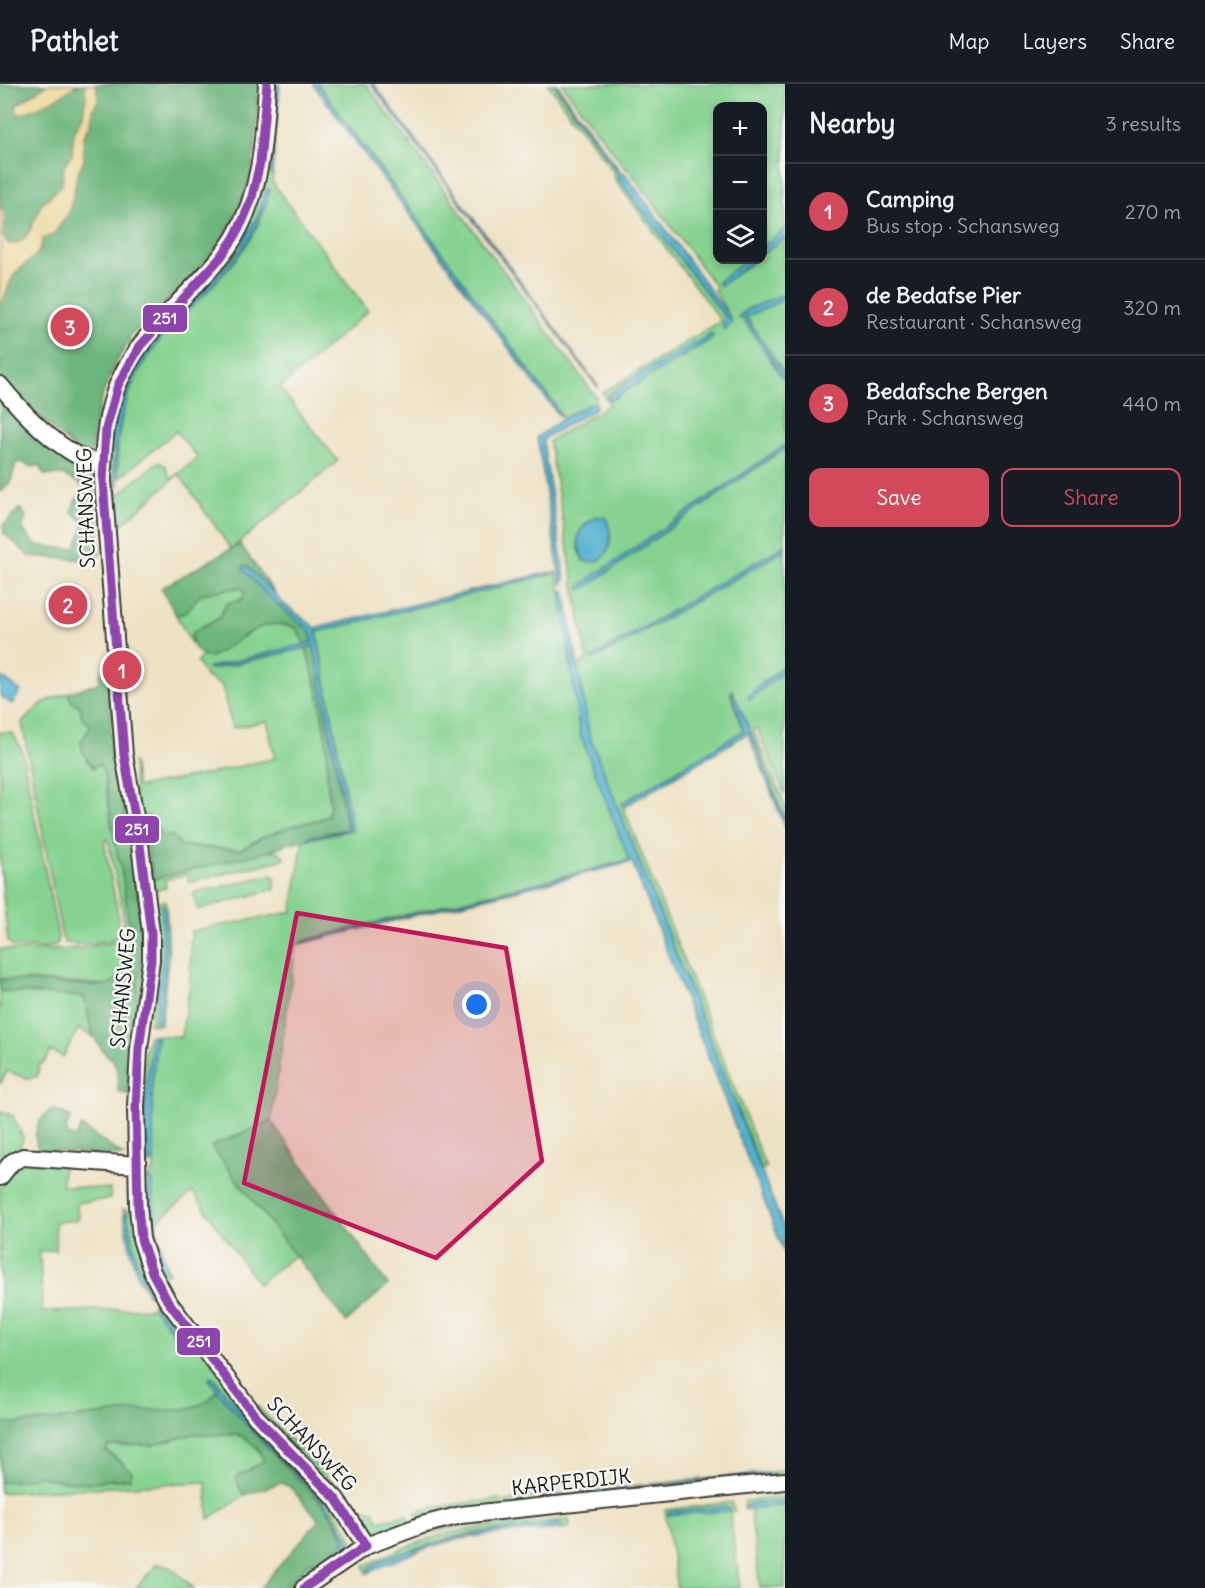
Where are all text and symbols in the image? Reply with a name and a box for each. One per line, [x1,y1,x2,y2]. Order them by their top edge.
text: Pathlet [30,23,119,59]
text: Map [949,28,989,55]
text: Layers [1022,28,1087,55]
text: Share [1120,28,1175,55]
map controls [713,102,767,264]
button: + [713,102,767,156]
text: Nearby [809,107,895,140]
text: 3 results [1105,111,1181,136]
button: − [713,156,767,210]
text: Camping [866,185,955,213]
text: 1 [825,199,832,224]
text: 270 m [1125,199,1181,224]
button: layers [713,210,767,264]
text: Bus stop · Schansweg [866,213,1060,238]
text: de Bedafse Pier [866,281,1021,309]
text: 2 [823,295,834,320]
text: 320 m [1123,295,1181,320]
pin: 3 [50,304,90,350]
line badge: 251 [142,304,188,333]
text: 251 [153,308,177,328]
text: Restaurant · Schansweg [866,309,1082,334]
text: Bedafsche Bergen [866,377,1048,405]
text: 3 [823,391,834,416]
text: 440 m [1122,391,1181,416]
text: Park · Schansweg [866,405,1024,430]
street label: SCHANSWEG [71,447,100,569]
button: Save [809,468,989,527]
button: Share [1001,468,1181,527]
pin: 2 [48,582,88,628]
pin: 1 [102,648,142,692]
line badge: 251 [114,815,160,844]
text: 251 [125,819,149,839]
street label: SCHANSWEG [105,927,140,1049]
your location [462,990,491,1019]
line badge: 251 [176,1327,221,1356]
text: 251 [187,1331,211,1351]
street label: SCHANSWEG [262,1391,363,1496]
street label: KARPERDIJK [510,1463,632,1500]

